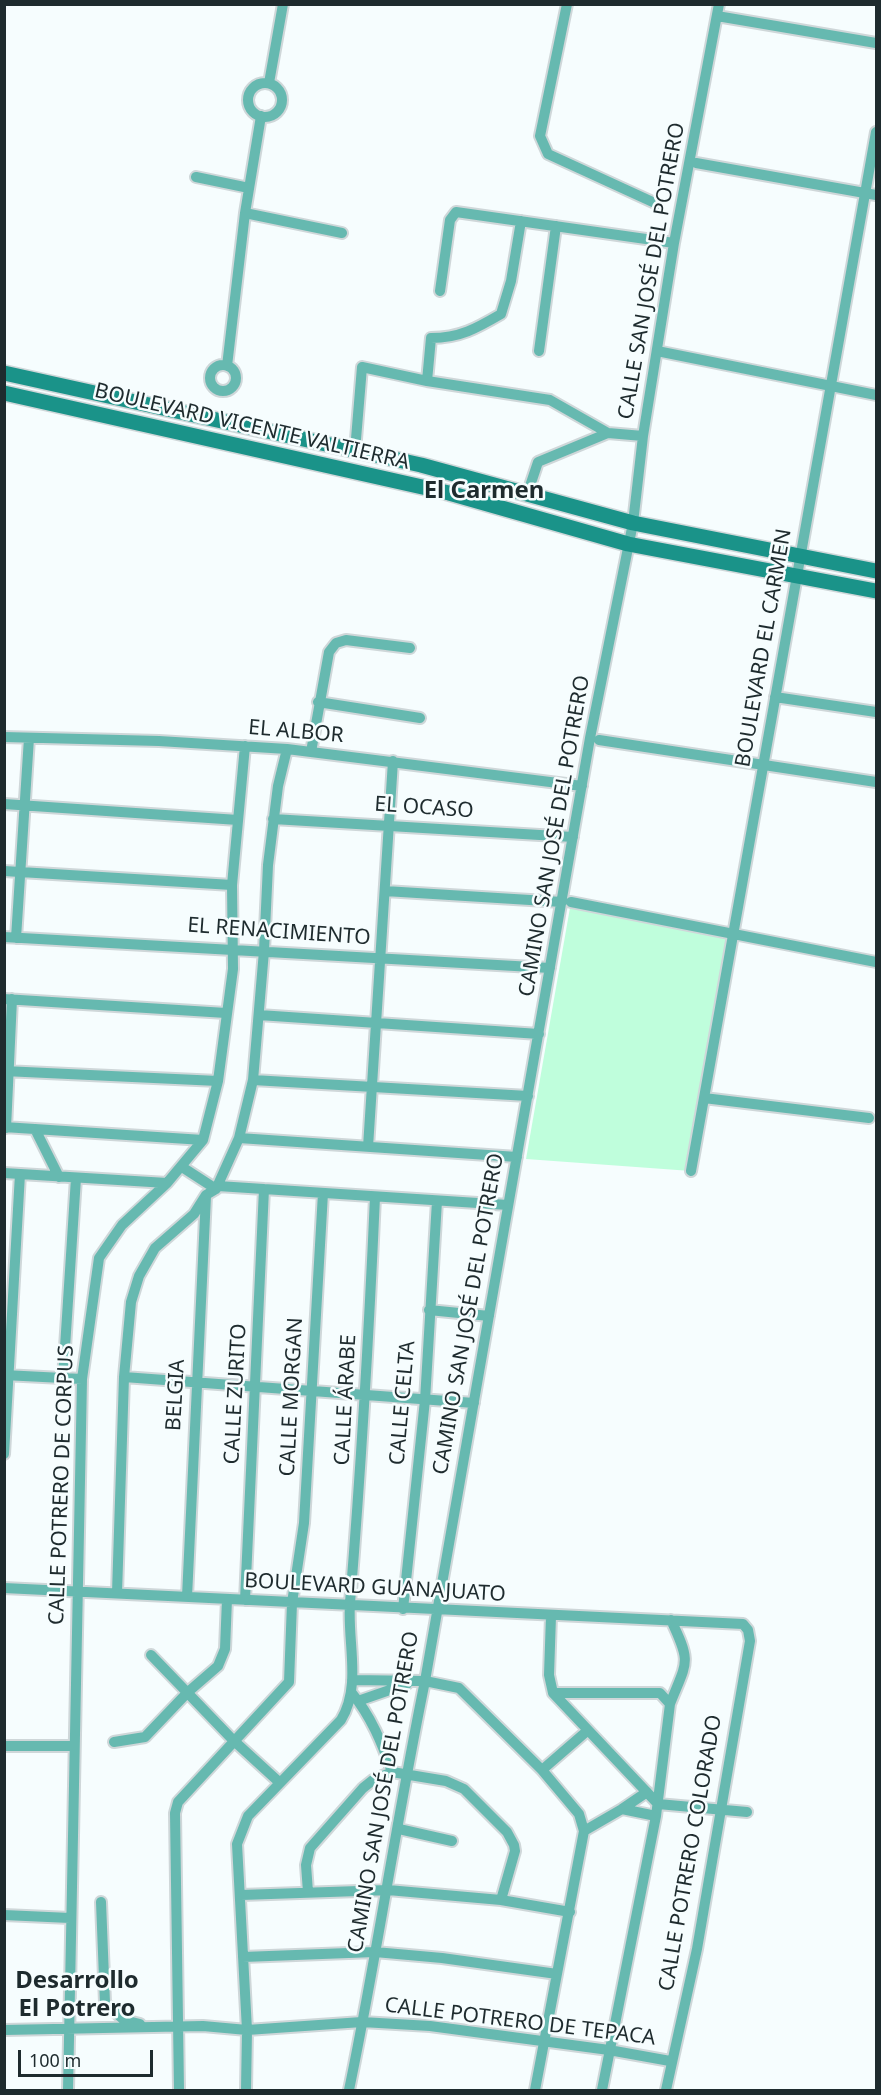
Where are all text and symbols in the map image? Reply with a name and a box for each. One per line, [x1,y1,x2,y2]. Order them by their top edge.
street label: CALLE SAN JOSÉ DEL POTRERO [613,121,691,421]
street label: BOULEVARD VICENTE VALTIERRA [92,378,412,476]
district label: El Carmen [424,477,544,505]
street label: BOULEVARD EL CARMEN [731,527,797,769]
street label: CAMINO SAN JOSÉ DEL POTRERO [514,673,596,999]
street label: EL ALBOR [247,715,345,749]
street label: EL OCASO [374,792,474,824]
street label: EL RENACIMIENTO [187,913,371,951]
street label: CAMINO SAN JOSÉ DEL POTRERO [428,1151,510,1477]
street label: CALLE MORGAN [275,1317,309,1477]
street label: CALLE ZURITO [220,1323,252,1465]
street label: CALLE ÁRABE [330,1334,362,1466]
street label: CALLE CELTA [385,1340,421,1466]
street label: CALLE POTRERO DE CORPUS [45,1345,79,1625]
street label: BELGIA [162,1359,190,1431]
street label: BOULEVARD GUANAJUATO [244,1569,506,1607]
street label: CAMINO SAN JOSÉ DEL POTRERO [343,1629,425,1955]
street label: CALLE POTRERO COLORADO [654,1713,728,1993]
district label: Desarrollo El Potrero [15,1967,139,2023]
street label: CALLE POTRERO DE TEPACA [383,1993,657,2051]
scale bar [21,2038,156,2076]
text: 100 m [29,2048,81,2072]

